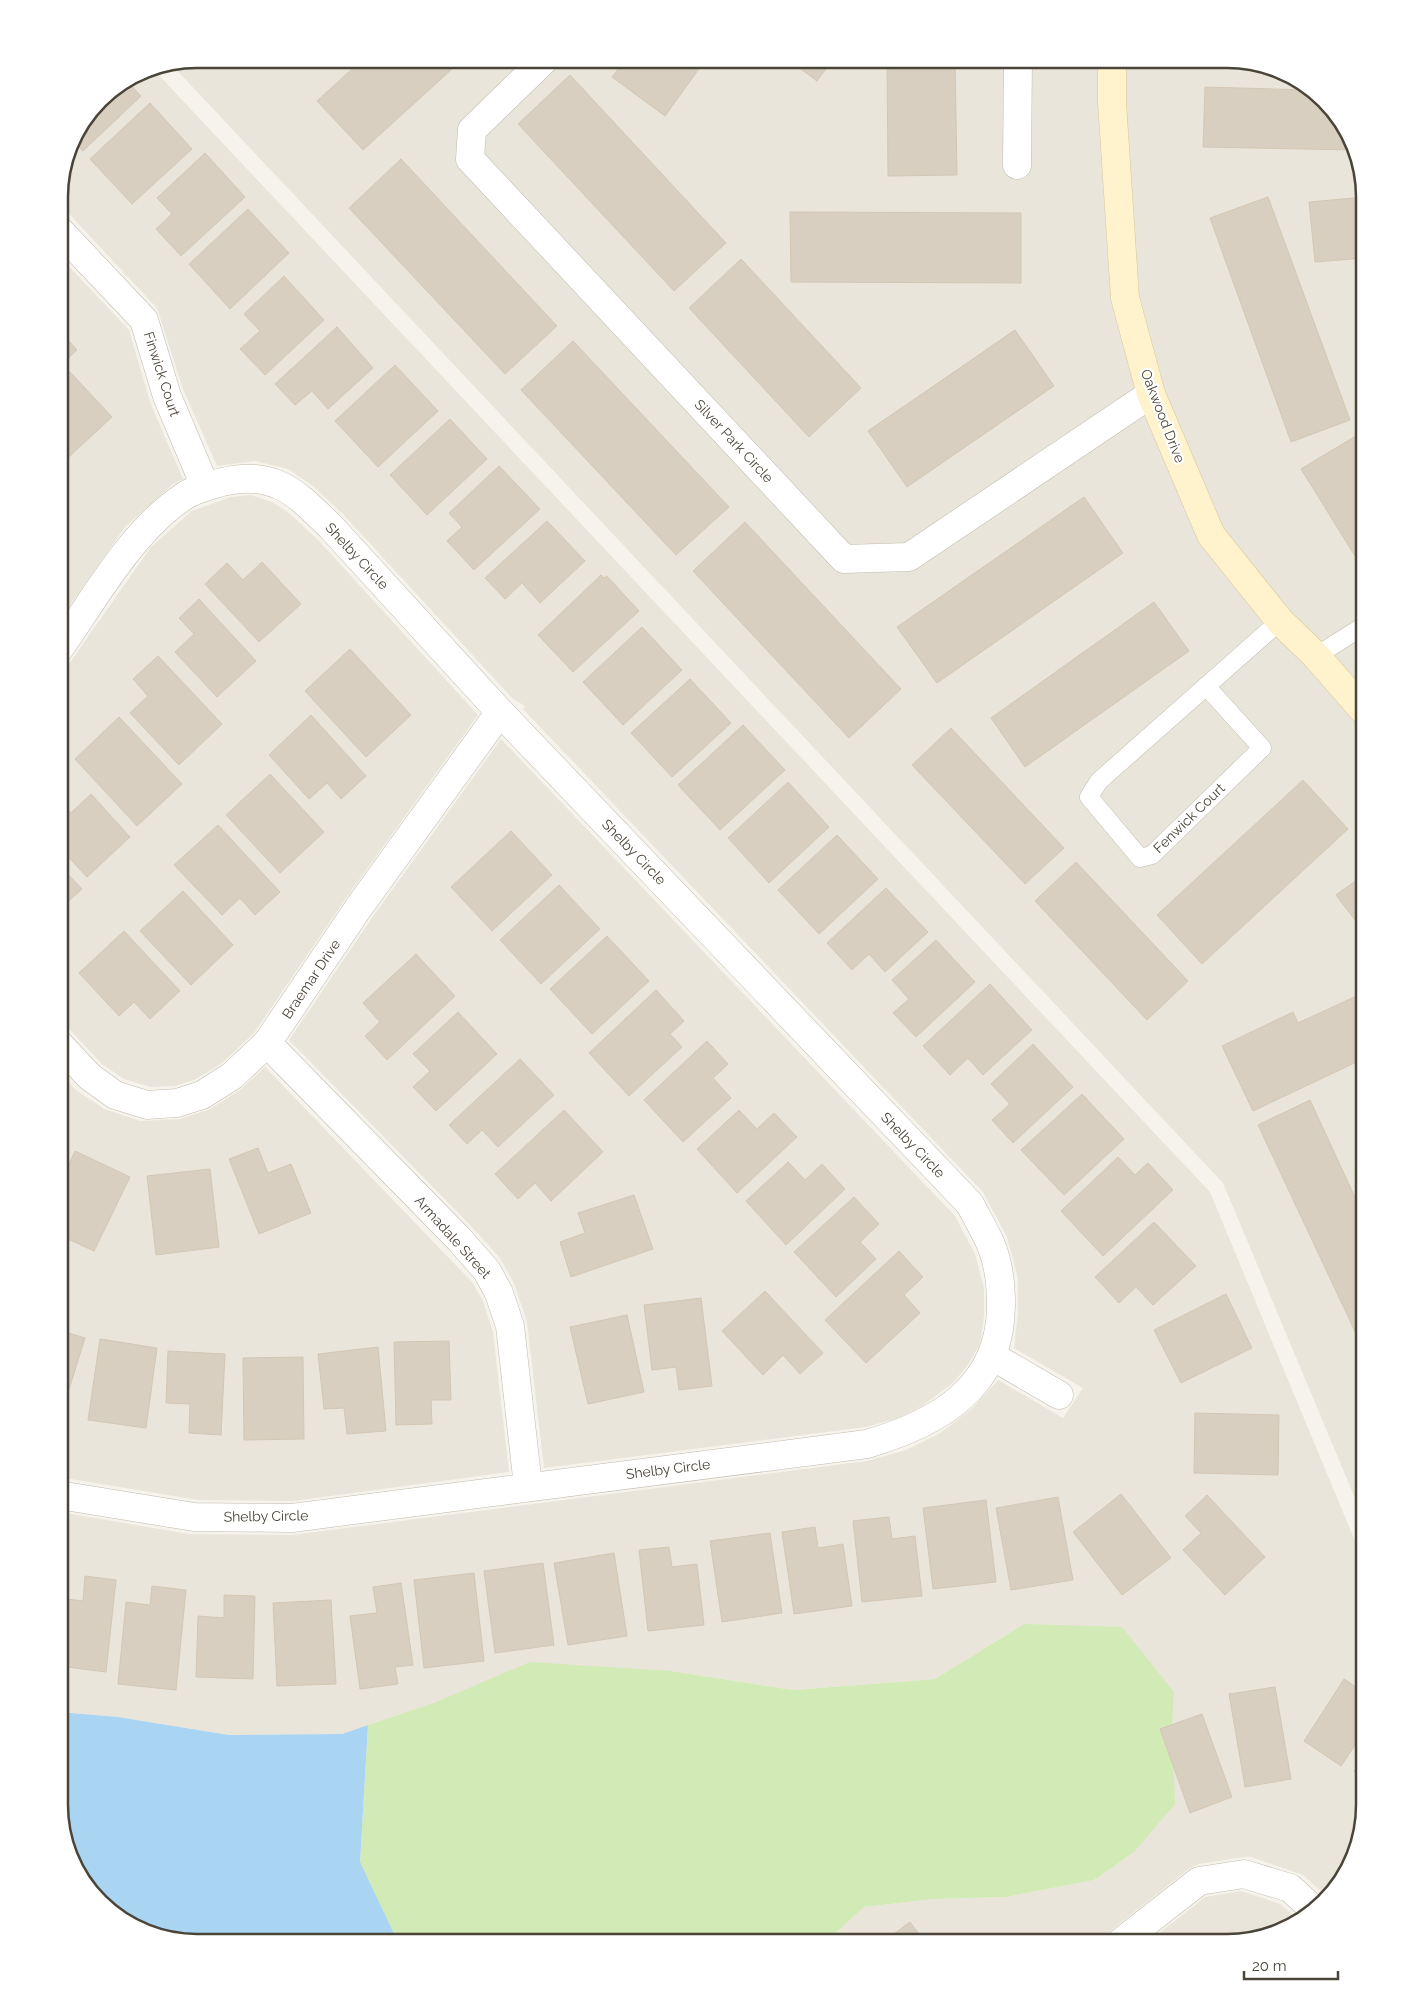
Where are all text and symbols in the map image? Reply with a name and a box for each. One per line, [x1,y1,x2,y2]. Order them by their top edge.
street label: Finwick Court [141,330,183,419]
street label: Oakwood Drive [1138,367,1188,465]
street label: Silver Park Circle [691,396,777,486]
street label: Shelby Circle [322,519,392,593]
street label: Fenwick Court [1150,780,1228,856]
street label: Shelby Circle [599,816,669,888]
street label: Braemar Drive [279,936,343,1022]
street label: Shelby Circle [878,1109,948,1181]
street label: Armadale Street [412,1192,494,1282]
street label: Shelby Circle [625,1456,711,1482]
street label: Shelby Circle [223,1507,309,1525]
scale bar [1244,1948,1338,1980]
text: 20 m [1252,1957,1287,1975]

